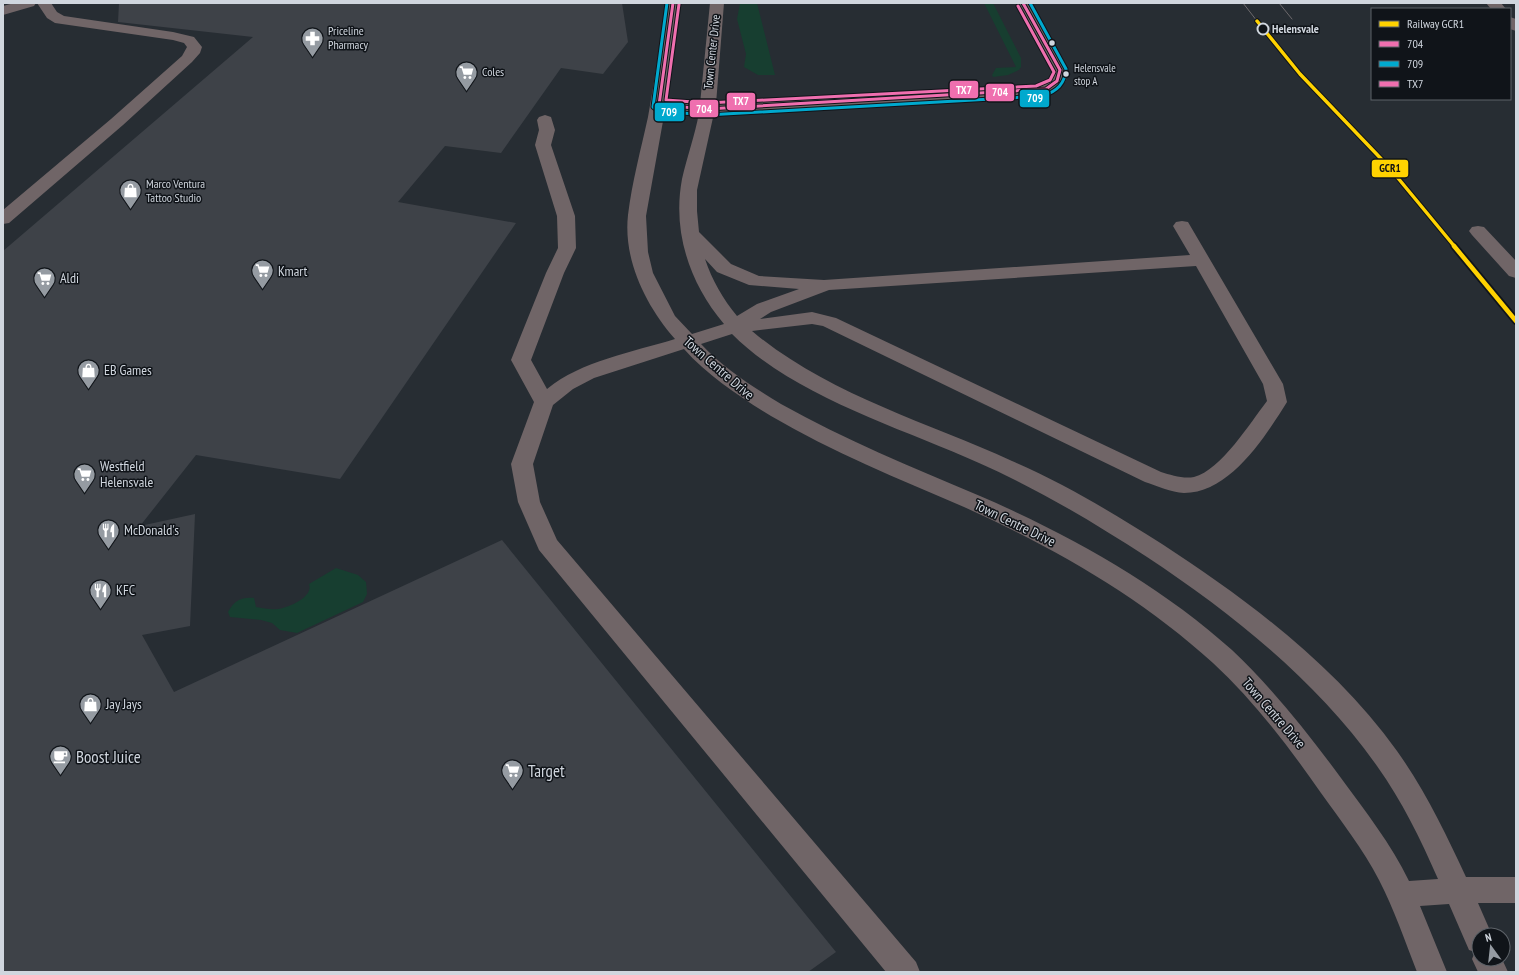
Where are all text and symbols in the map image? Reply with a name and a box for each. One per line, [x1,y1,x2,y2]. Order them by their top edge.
legend [1371,8,1511,100]
street label: Town Center Drive [700,14,723,90]
text: Railway GCR1 [1407,16,1464,31]
place label: Helensvale [1272,21,1319,36]
marker: Helensvale [1256,22,1270,36]
place label: Priceline Pharmacy [328,23,369,52]
pharmacy icon: Priceline Pharmacy [299,25,325,58]
text: 704 [1407,36,1424,51]
unlabelled marker [1047,38,1057,48]
text: 709 [1407,56,1423,71]
supermarket icon: Coles [453,59,479,92]
place label: Helensvale stop A [1074,61,1116,88]
place label: Coles [482,64,504,79]
marker: Helensvale stop A [1061,69,1071,79]
text: TX7 [1407,76,1423,91]
line badge: TX7 [949,80,979,99]
text: TX7 [956,83,972,97]
line badge: 704 [985,83,1015,102]
text: 704 [992,85,1009,99]
line badge: 709 [1019,89,1050,108]
text: 709 [1027,91,1043,105]
line badge: TX7 [726,92,756,111]
text: TX7 [733,94,749,108]
line badge: 704 [689,99,719,118]
line badge: 709 [654,102,685,122]
text: 704 [696,102,713,116]
text: 709 [661,105,677,119]
line badge: GCR1 [1371,159,1409,178]
text: GCR1 [1379,161,1401,175]
place label: Marco Ventura Tattoo Studio [146,176,205,205]
shop icon: Marco Ventura Tattoo Studio [118,178,144,211]
supermarket icon: Kmart [249,258,275,291]
place label: Kmart [278,262,307,280]
supermarket icon: Aldi [32,265,58,298]
place label: Aldi [60,269,79,287]
street label: Town Centre Drive [680,332,758,404]
shop icon: EB Games [76,357,102,390]
place label: EB Games [104,361,152,379]
place label: Westfield Helensvale [100,457,154,491]
supermarket icon: Westfield Helensvale [71,461,97,494]
street label: Town Centre Drive [972,496,1059,550]
restaurant icon: McDonald's [96,517,122,550]
place label: McDonald's [124,521,179,539]
restaurant icon: KFC [87,577,113,610]
place label: KFC [116,581,136,599]
street label: Town Centre Drive [1238,674,1310,752]
shop icon: Jay Jays [78,691,104,724]
place label: Jay Jays [105,695,142,713]
cafe icon: Boost Juice [48,744,74,777]
place label: Boost Juice [76,746,141,768]
supermarket icon: Target [500,758,526,791]
place label: Target [528,760,565,782]
north arrow [1471,927,1511,967]
text: N [1484,930,1493,945]

